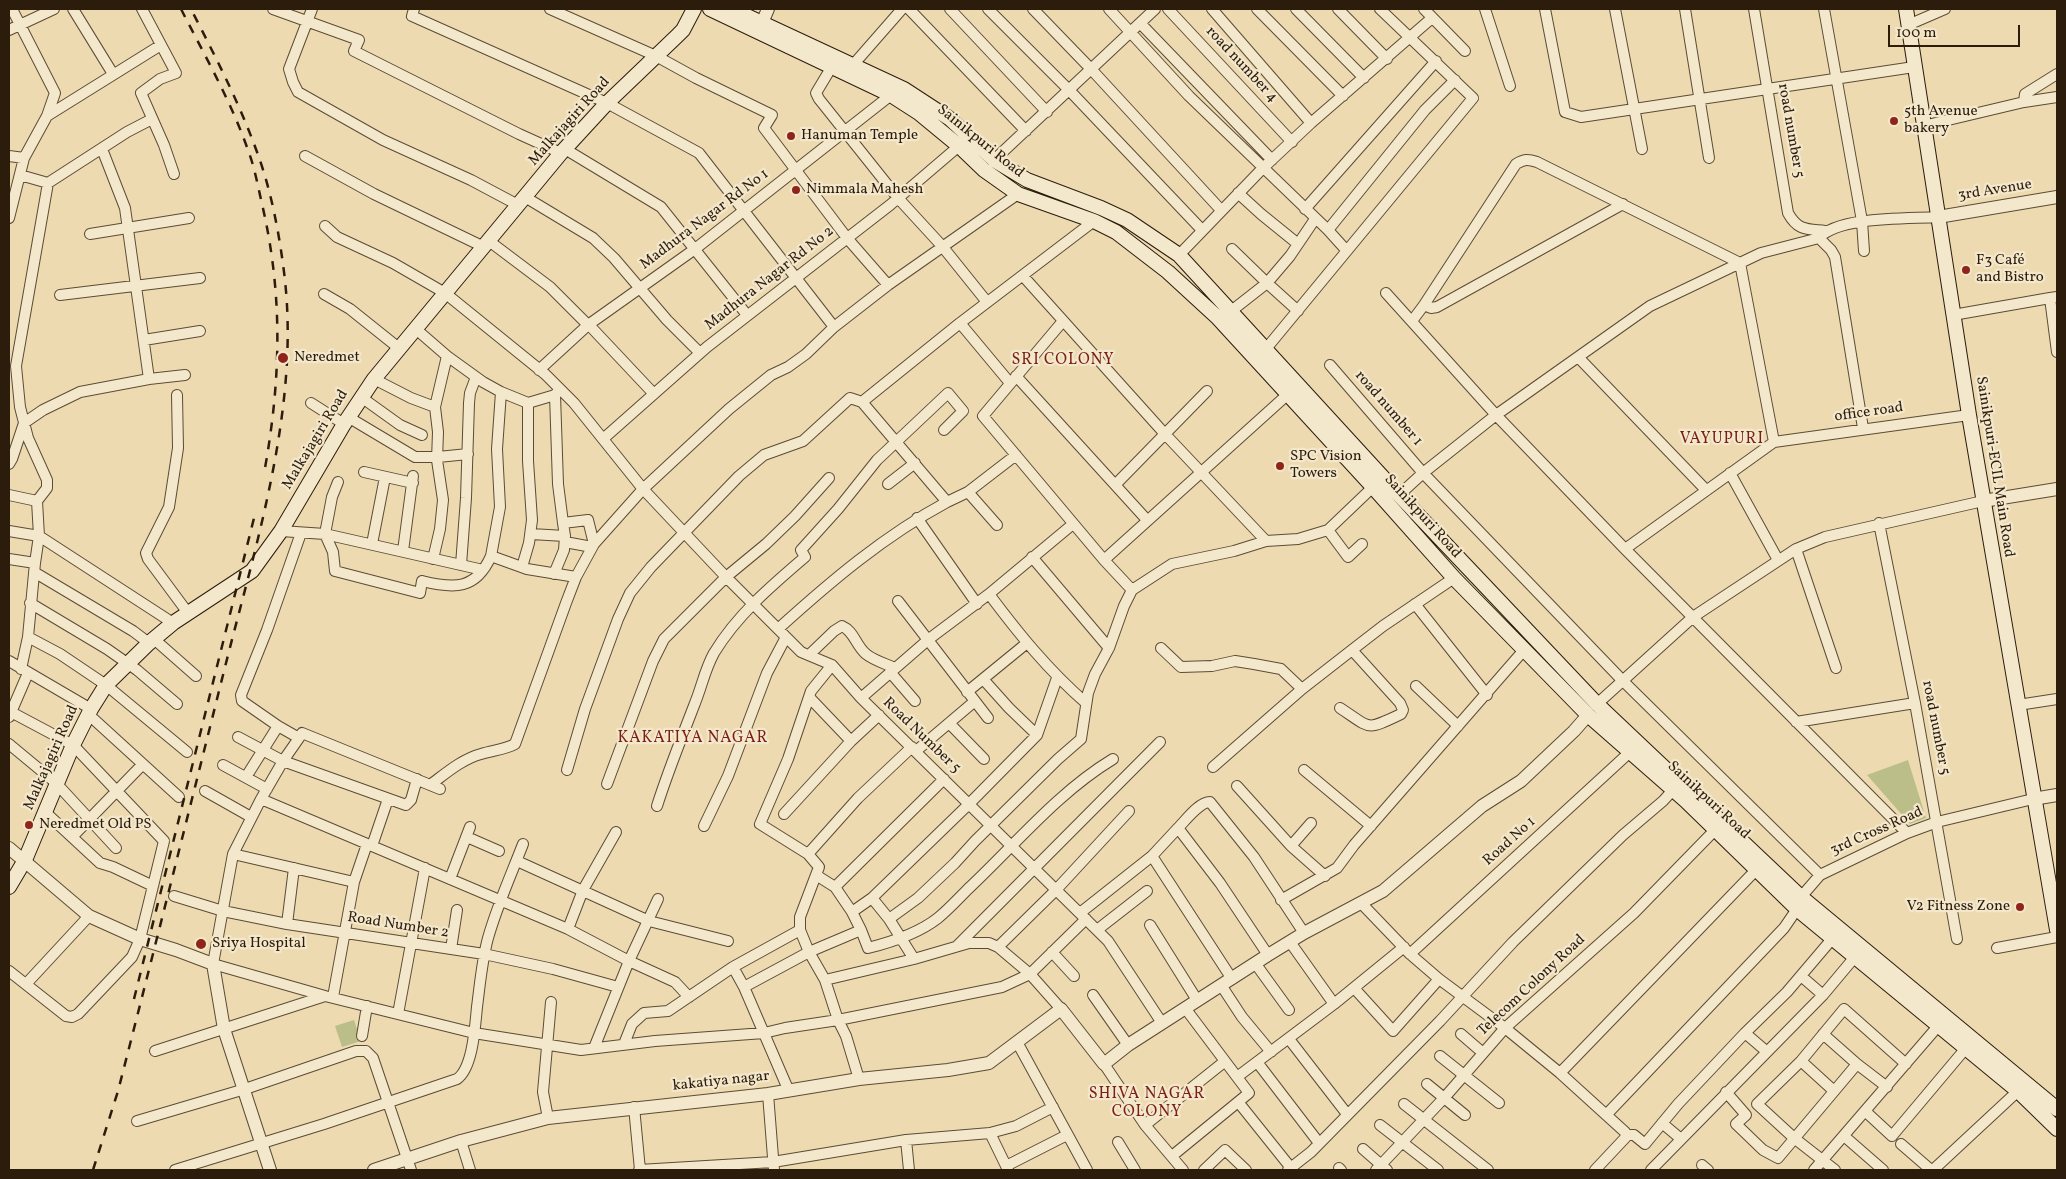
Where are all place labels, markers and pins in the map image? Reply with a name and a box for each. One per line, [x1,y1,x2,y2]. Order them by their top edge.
place label: 5th Avenue bakery [1904,103,1977,138]
marker: 5th Avenue bakery [1888,115,1900,127]
place label: Hanuman Temple [801,127,918,145]
marker: Hanuman Temple [785,130,797,142]
place label: Nimmala Mahesh [806,181,923,199]
marker: Nimmala Mahesh [790,184,802,196]
place label: F3 Café and Bistro [1976,252,2044,287]
marker: F3 Café and Bistro [1960,264,1972,276]
place label: Neredmet [294,349,360,367]
marker: Neredmet [276,351,290,365]
place label: SPC Vision Towers [1290,448,1362,483]
marker: SPC Vision Towers [1274,460,1286,472]
place label: Neredmet Old PS [39,816,152,834]
marker: Neredmet Old PS [23,819,35,831]
place label: V2 Fitness Zone [1907,898,2010,916]
marker: V2 Fitness Zone [2014,901,2026,913]
place label: Sriya Hospital [212,935,306,953]
marker: Sriya Hospital [194,937,208,951]

